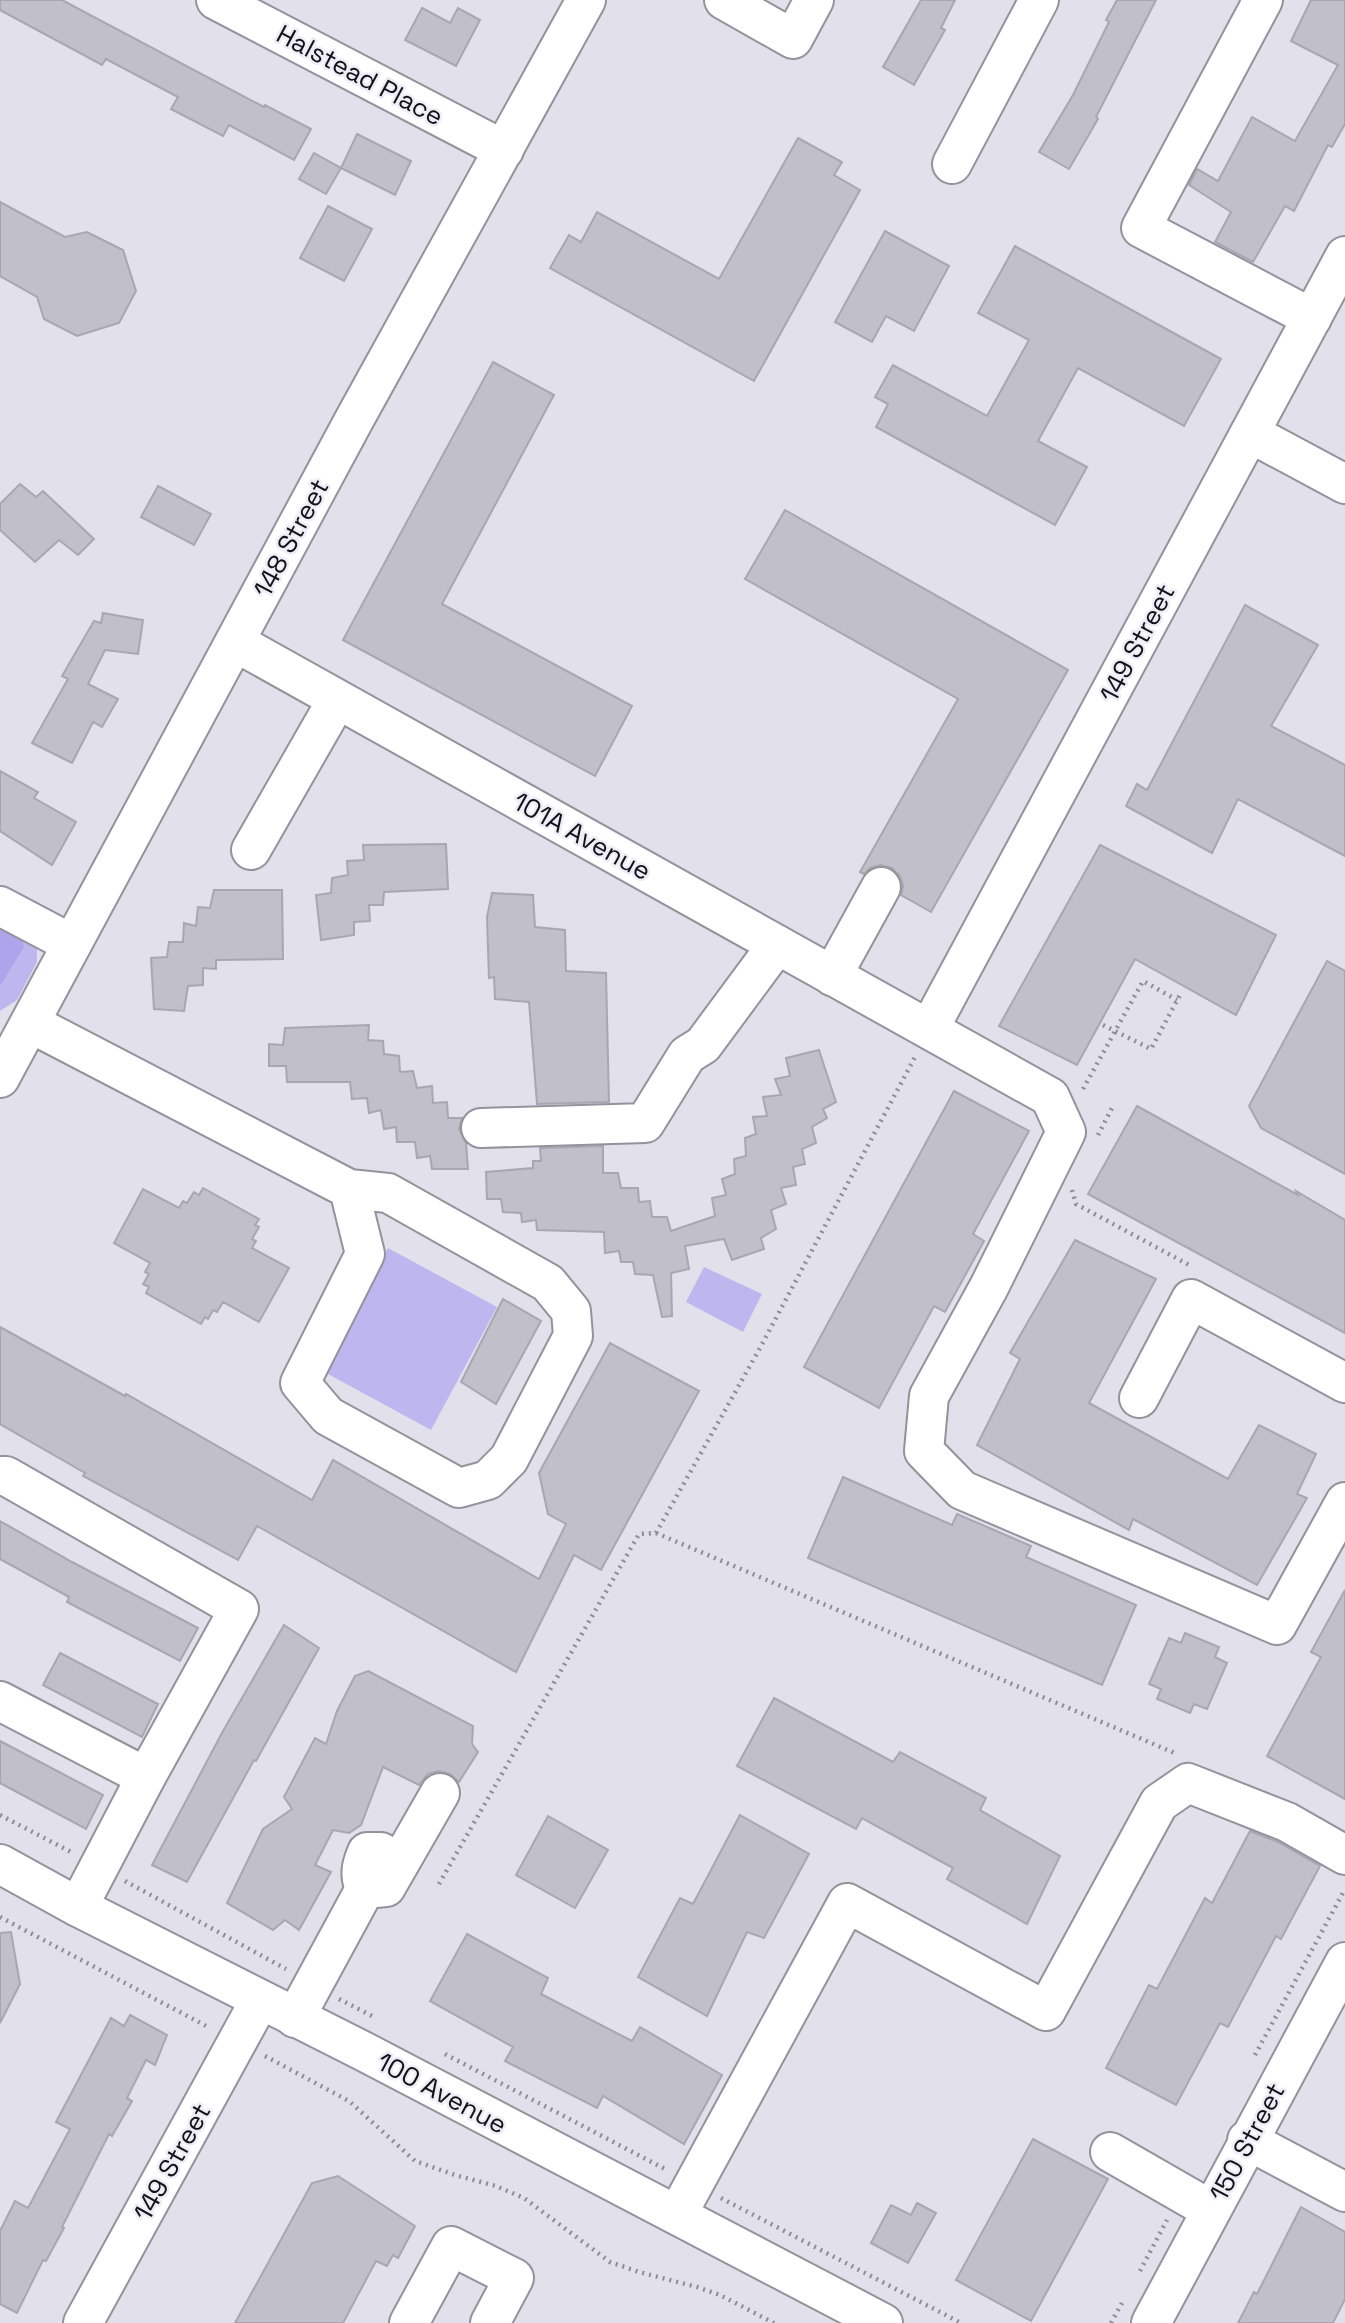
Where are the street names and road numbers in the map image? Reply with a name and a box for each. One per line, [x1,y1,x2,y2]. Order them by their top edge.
street label: Halstead Place [271,17,449,133]
street label: 148 Street [246,473,336,603]
street label: 149 Street [1092,578,1182,708]
street label: 101A Avenue [507,784,657,888]
street label: 100 Avenue [371,2045,513,2141]
street label: 150 Street [1202,2077,1292,2207]
street label: 149 Street [126,2097,218,2227]

